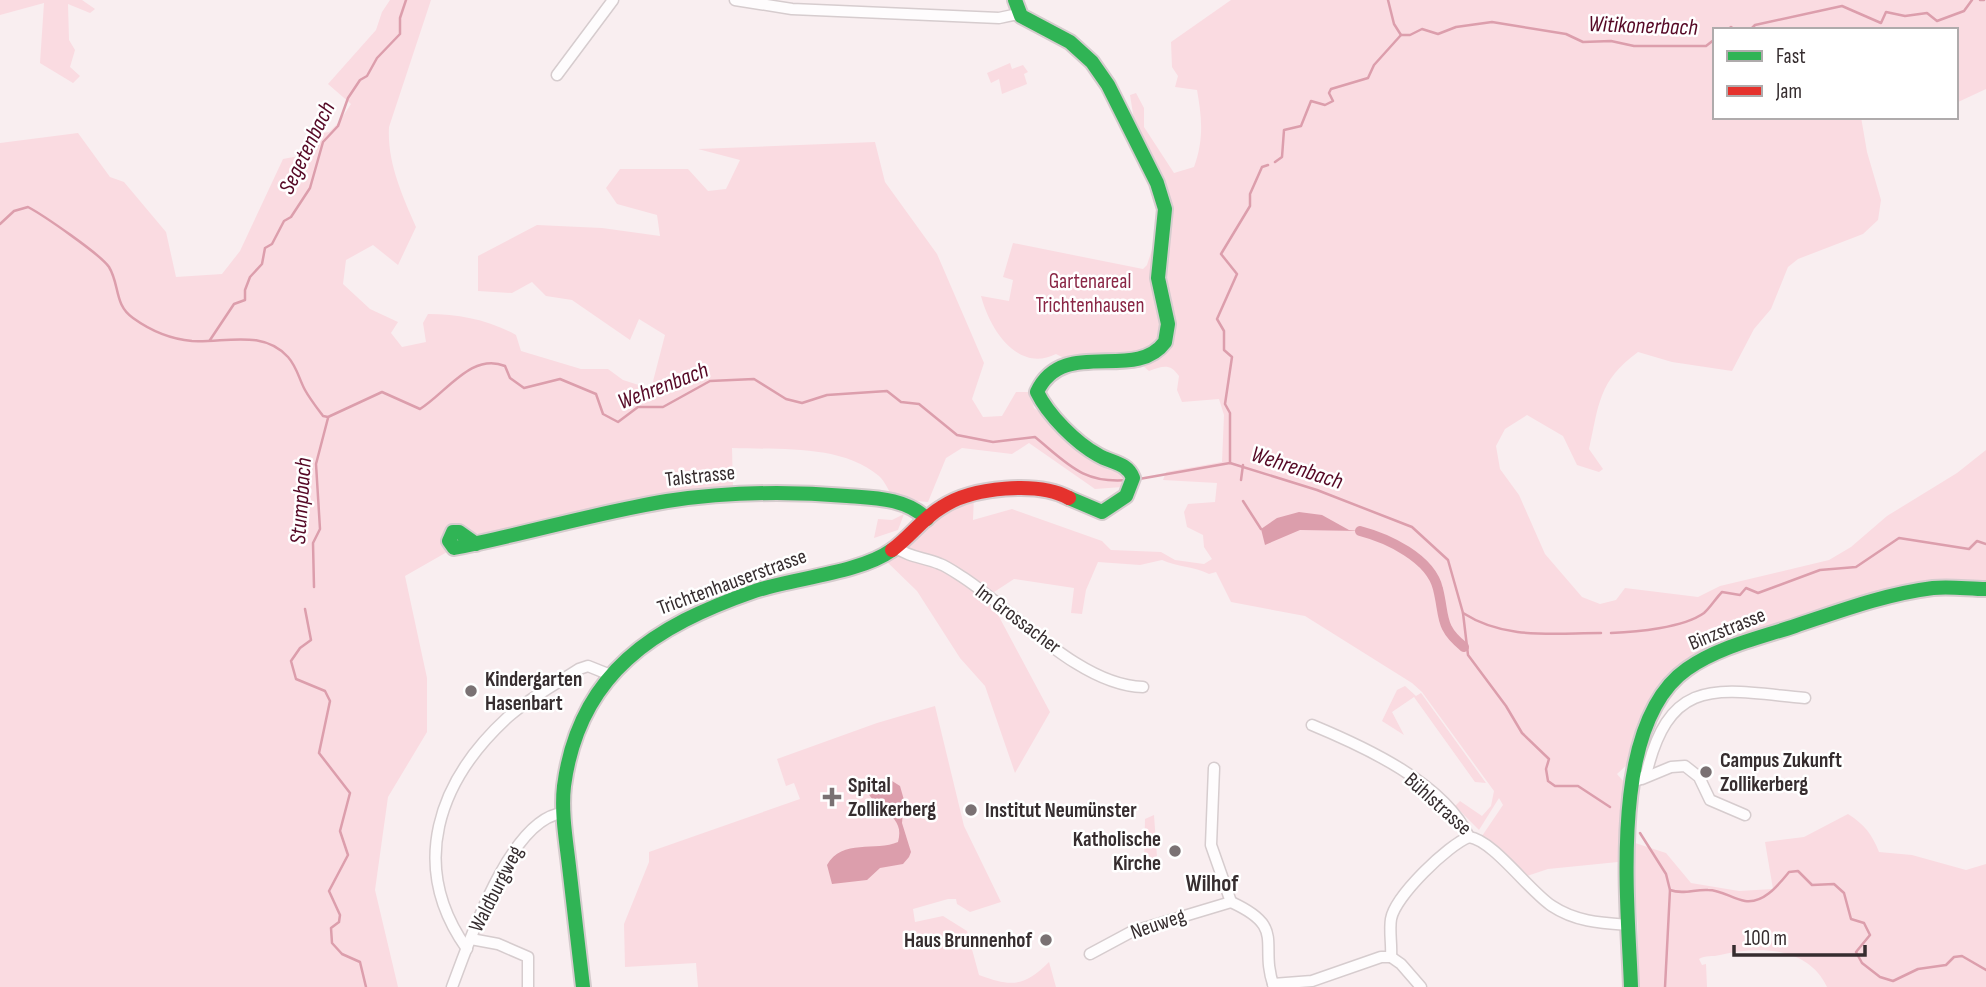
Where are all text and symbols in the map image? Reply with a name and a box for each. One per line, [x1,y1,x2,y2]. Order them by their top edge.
water label: Witikonerbach [1588,10,1699,42]
legend [1713,28,1958,119]
text: Fast [1776,44,1806,69]
text: Jam [1775,79,1802,104]
water label: Segetenbach [273,97,342,199]
park label: Gartenareal Trichtenhausen [1036,269,1144,318]
water label: Wehrenbach [614,356,713,416]
water label: Wehrenbach [1248,440,1347,496]
water label: Stumpbach [284,456,318,545]
street label: Talstrasse [664,460,736,492]
street label: Trichtenhauserstrasse [654,543,810,621]
street label: Im Grossacher [970,579,1066,659]
street label: Binzstrasse [1685,602,1769,656]
place label: Kindergarten Hasenbart [485,667,582,716]
marker: Kindergarten Hasenbart [463,683,479,699]
place label: Campus Zukunft Zollikerberg [1720,748,1842,797]
marker: Campus Zukunft Zollikerberg [1698,764,1714,780]
street label: Bühlstrasse [1399,767,1477,841]
place label: Spital Zollikerberg [848,773,936,822]
marker: Spital Zollikerberg [822,787,842,807]
place label: Institut Neumünster [985,798,1137,823]
marker: Institut Neumünster [963,802,979,818]
place label: Katholische Kirche [1073,827,1161,876]
street label: Waldburgweg [464,842,528,936]
marker: Katholische Kirche [1167,843,1183,859]
district label: Wilhof [1186,870,1239,898]
street label: Neuweg [1127,903,1189,945]
scale bar [1734,914,1865,958]
text: 100 m [1744,926,1787,951]
place label: Haus Brunnenhof [904,928,1032,953]
marker: Haus Brunnenhof [1038,932,1054,948]

